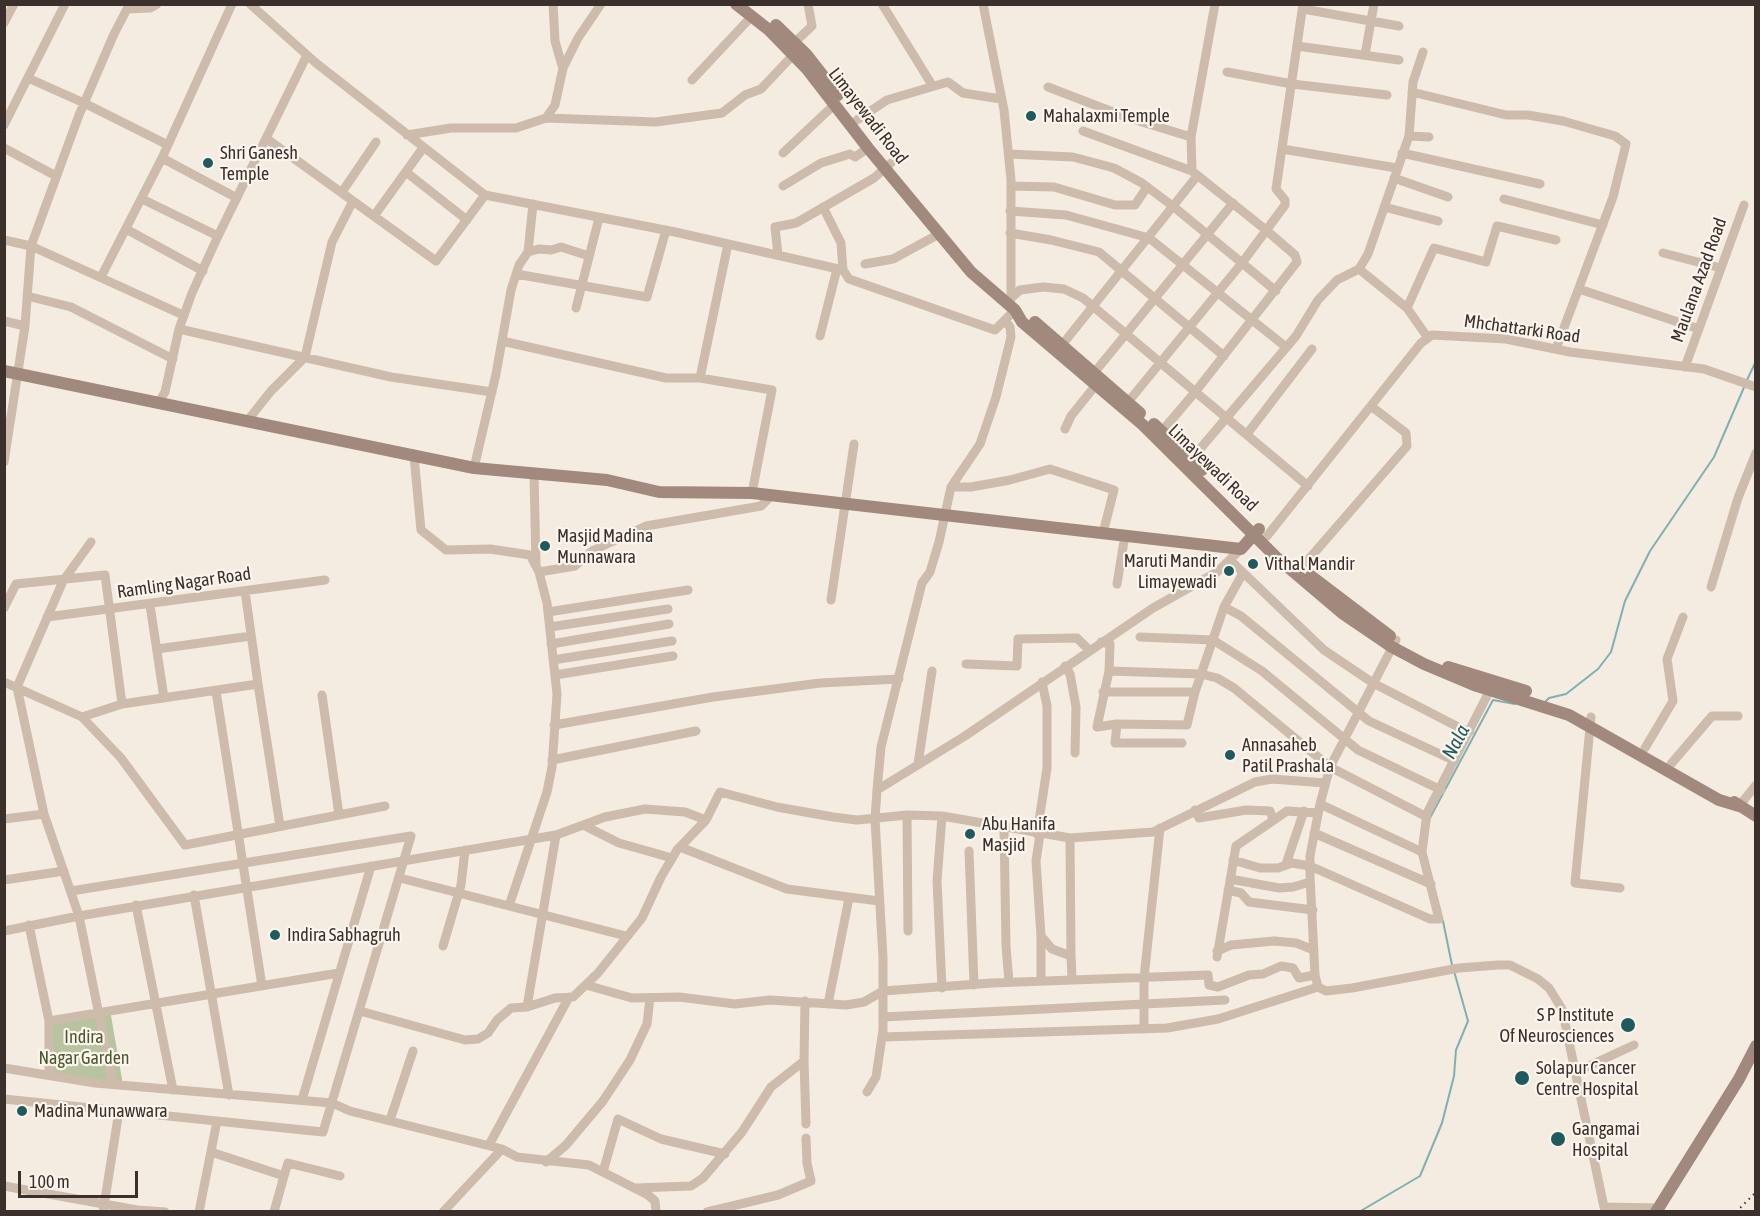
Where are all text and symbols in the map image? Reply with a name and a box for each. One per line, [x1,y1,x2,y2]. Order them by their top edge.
street label: Limayewadi Road [824,64,912,168]
place label: Mahalaxmi Temple [1043,105,1170,127]
marker: Mahalaxmi Temple [1024,109,1038,123]
place label: Shri Ganesh Temple [220,142,298,184]
marker: Shri Ganesh Temple [201,156,215,170]
street label: Maulana Azad Road [1666,215,1732,345]
street label: Mhchattarki Road [1463,310,1581,348]
street label: Limayewadi Road [1164,420,1262,516]
place label: Masjid Madina Munnawara [557,525,653,568]
marker: Masjid Madina Munnawara [538,539,552,553]
place label: Maruti Mandir Limayewadi [1124,550,1217,592]
place label: Vithal Mandir [1265,553,1355,575]
marker: Vithal Mandir [1246,557,1260,571]
street label: Ramling Nagar Road [116,563,252,603]
marker: Maruti Mandir Limayewadi [1222,564,1236,578]
water label: Nala [1437,721,1475,763]
place label: Annasaheb Patil Prashala [1242,734,1334,777]
marker: Annasaheb Patil Prashala [1223,748,1237,762]
place label: Abu Hanifa Masjid [982,813,1056,856]
marker: Abu Hanifa Masjid [963,827,977,841]
place label: Indira Sabhagruh [287,924,401,946]
marker: Indira Sabhagruh [268,928,282,942]
place label: S P Institute Of Neurosciences [1500,1004,1614,1046]
marker: S P Institute Of Neurosciences [1619,1016,1637,1034]
park label: Indira Nagar Garden [38,1026,130,1068]
place label: Solapur Cancer Centre Hospital [1536,1057,1638,1100]
marker: Solapur Cancer Centre Hospital [1513,1069,1531,1087]
place label: Madina Munawwara [34,1100,168,1122]
marker: Madina Munawwara [15,1104,29,1118]
place label: Gangamai Hospital [1572,1118,1640,1160]
marker: Gangamai Hospital [1549,1130,1567,1148]
scale bar [21,1159,141,1197]
text: 100 m [29,1171,70,1192]

